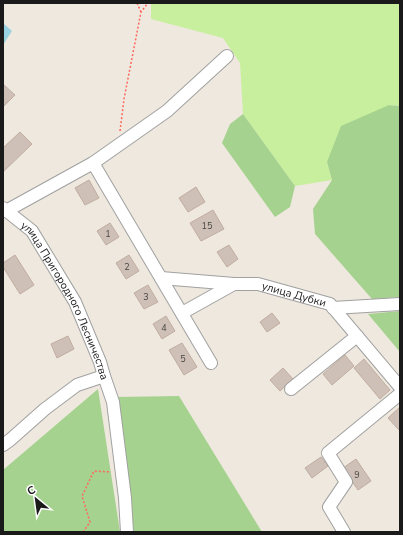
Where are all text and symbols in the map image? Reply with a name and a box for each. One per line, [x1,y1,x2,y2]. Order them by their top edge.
street label: улица Пригородного Лесничества [18,218,112,382]
house number: 15 [202,220,212,232]
house number: 1 [105,228,111,240]
house number: 2 [124,261,130,273]
street label: улица Дубки [260,278,328,310]
house number: 3 [143,291,149,303]
house number: 4 [161,322,167,334]
house number: 5 [180,353,186,365]
house number: 9 [354,469,360,481]
north arrow [16,479,56,519]
text: С [24,482,39,499]

